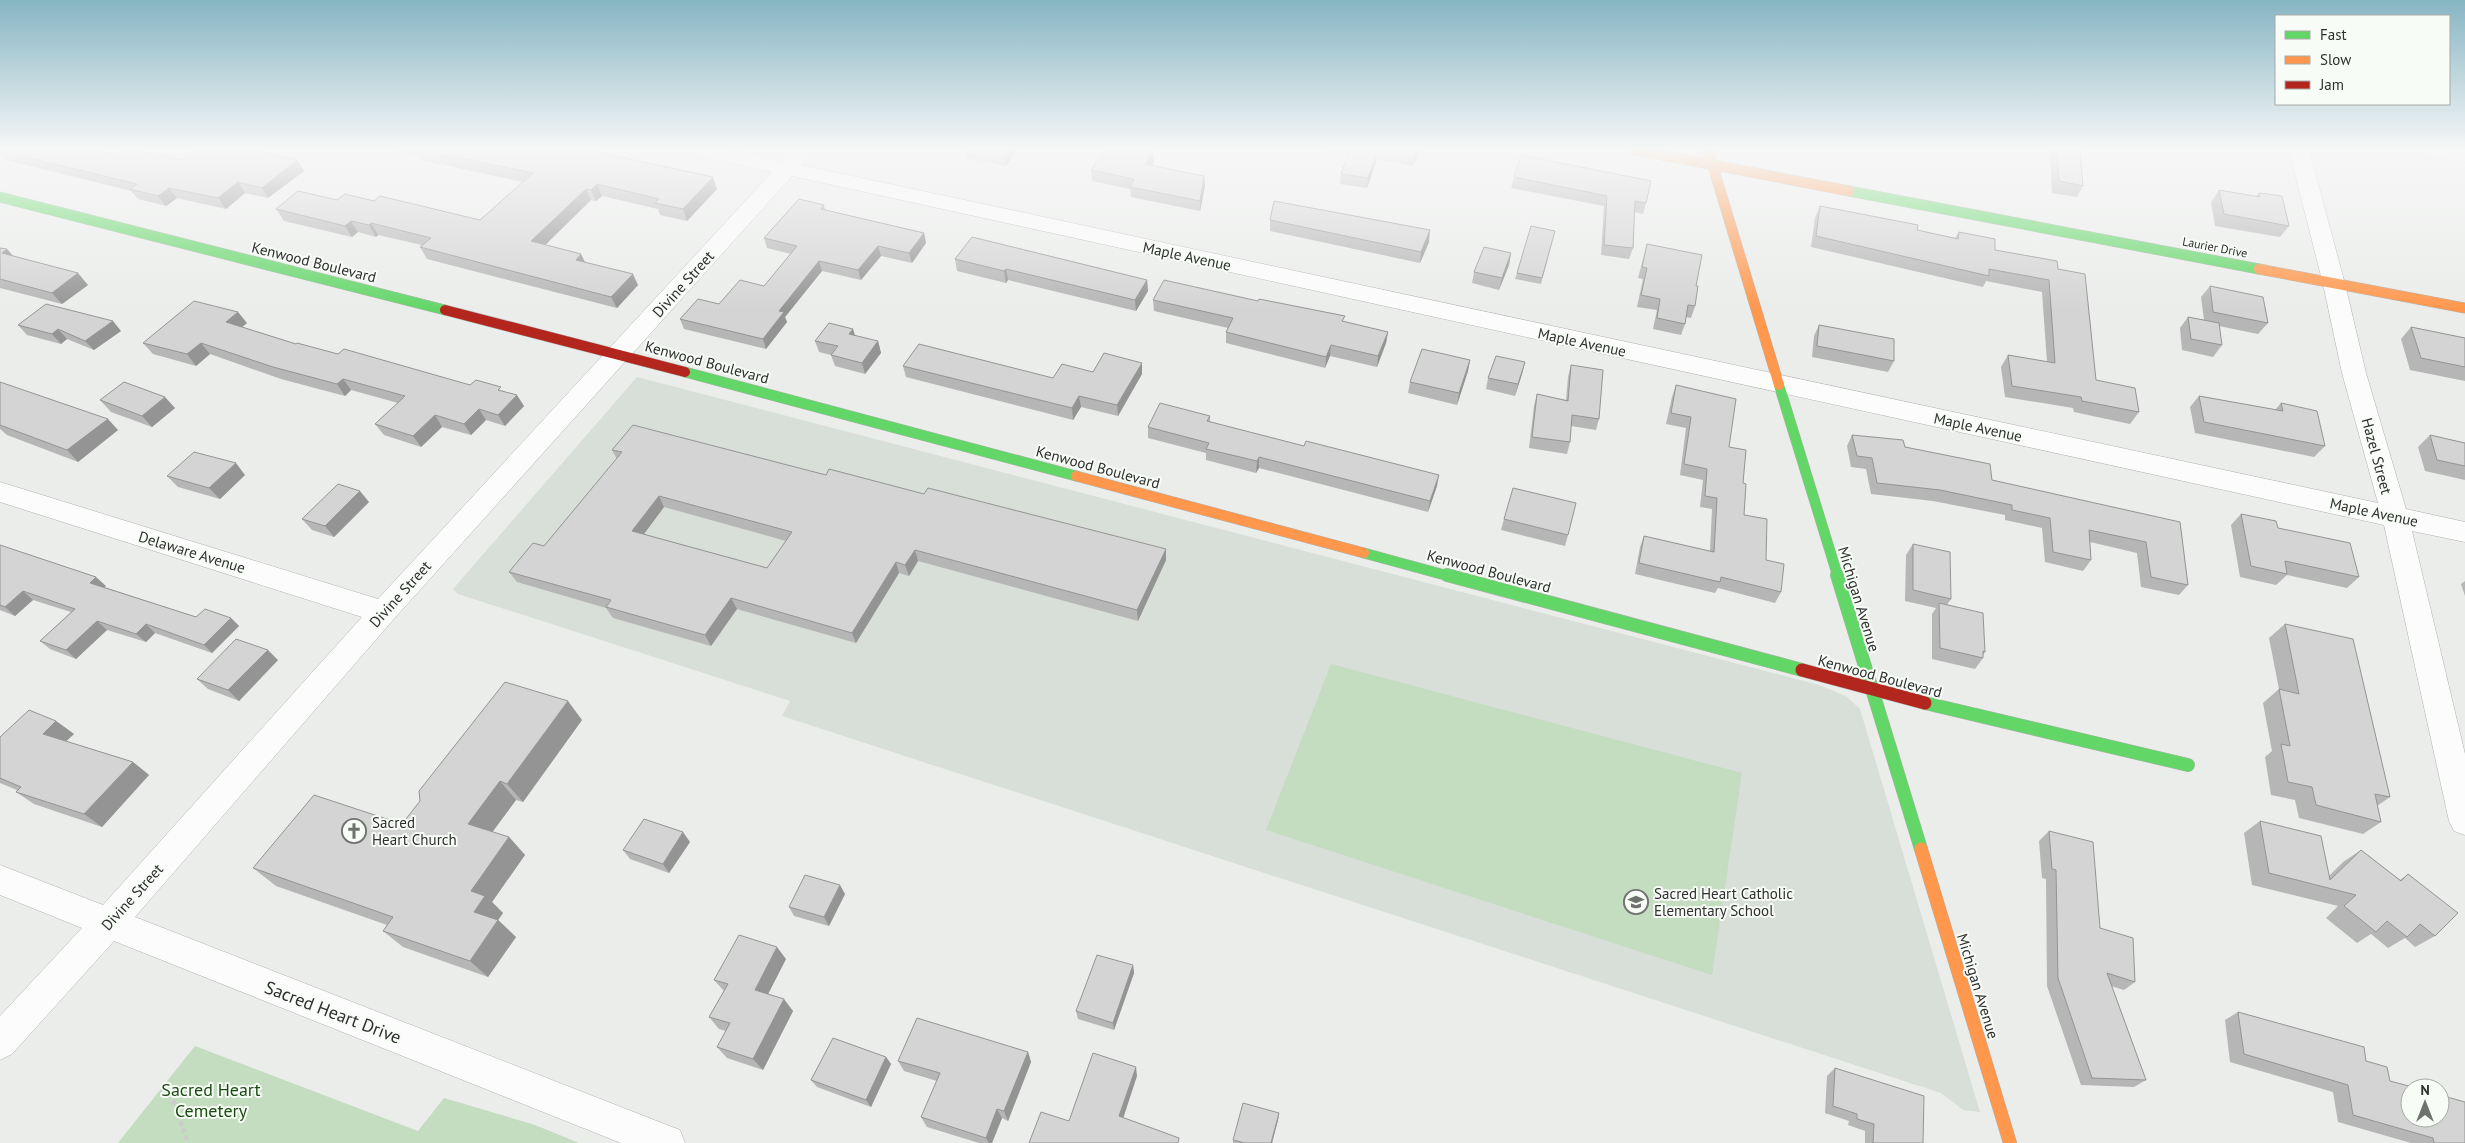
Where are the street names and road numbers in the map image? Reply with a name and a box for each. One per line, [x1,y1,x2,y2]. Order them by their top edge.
street label: Laurier Drive [2181,233,2249,261]
street label: Kenwood Boulevard [250,237,378,287]
street label: Maple Avenue [1141,237,1233,275]
street label: Divine Street [648,247,718,321]
street label: Maple Avenue [1536,323,1628,361]
street label: Kenwood Boulevard [643,336,771,388]
street label: Maple Avenue [1932,408,2024,446]
street label: Hazel Street [2358,416,2396,496]
street label: Kenwood Boulevard [1034,441,1162,493]
street label: Maple Avenue [2328,493,2420,531]
street label: Delaware Avenue [136,527,248,577]
street label: Michigan Avenue [1834,544,1884,654]
street label: Kenwood Boulevard [1425,545,1553,597]
street label: Divine Street [365,557,435,631]
street label: Kenwood Boulevard [1816,650,1944,702]
street label: Divine Street [97,860,167,934]
street label: Michigan Avenue [1953,931,2003,1041]
street label: Sacred Heart Drive [261,975,405,1049]

